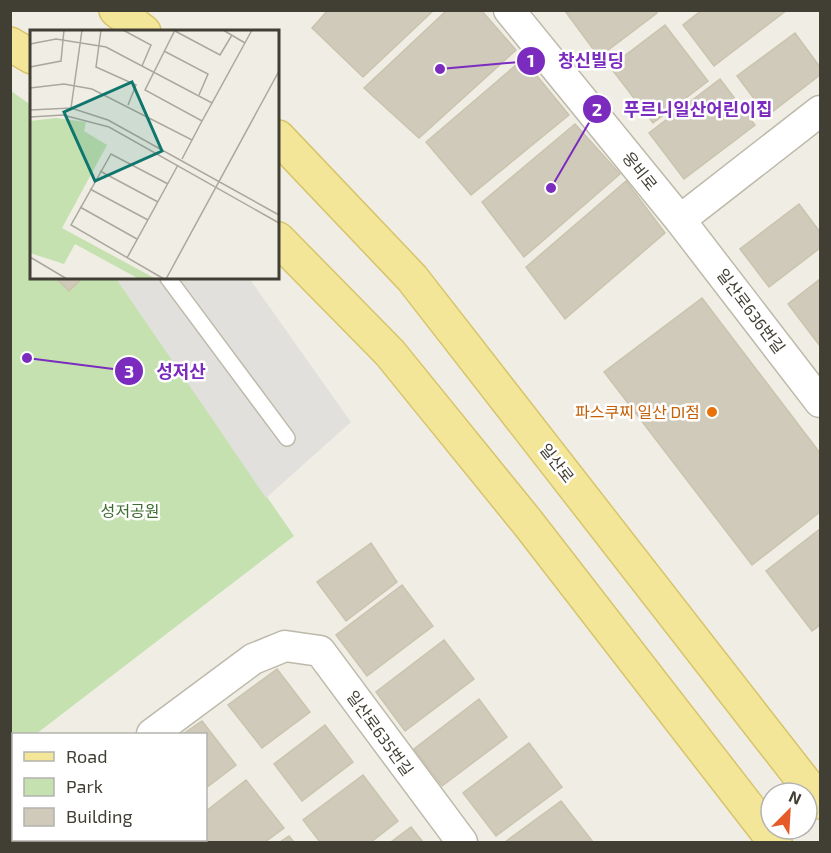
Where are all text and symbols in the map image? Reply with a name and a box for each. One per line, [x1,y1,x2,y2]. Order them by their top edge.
inset map [30,30,279,279]
callout: 창신빌딩 [516,43,636,79]
text: 1 [527,49,535,71]
text: 창신빌딩 [558,49,624,71]
callout: 푸르니일산어린이집 [582,91,785,127]
text: 2 [592,98,602,120]
text: 푸르니일산어린이집 [623,98,773,120]
street label: 웅비로 [619,148,662,194]
street label: 일산로636번길 [713,265,789,357]
callout: 성저산 [114,353,218,389]
text: 3 [124,360,134,382]
text: 성저산 [156,360,206,382]
place label: 파스쿠찌 일산 DI점 [575,402,700,421]
marker: 파스쿠찌 일산 DI점 [705,405,719,419]
street label: 일산로 [536,439,579,486]
park label: 성저공원 [101,501,159,520]
street label: 일산로635번길 [343,687,418,779]
legend [12,733,207,841]
text: Road [66,745,107,767]
text: Park [66,775,103,797]
north arrow [759,781,819,841]
text: N [786,786,804,808]
text: Building [66,805,133,827]

